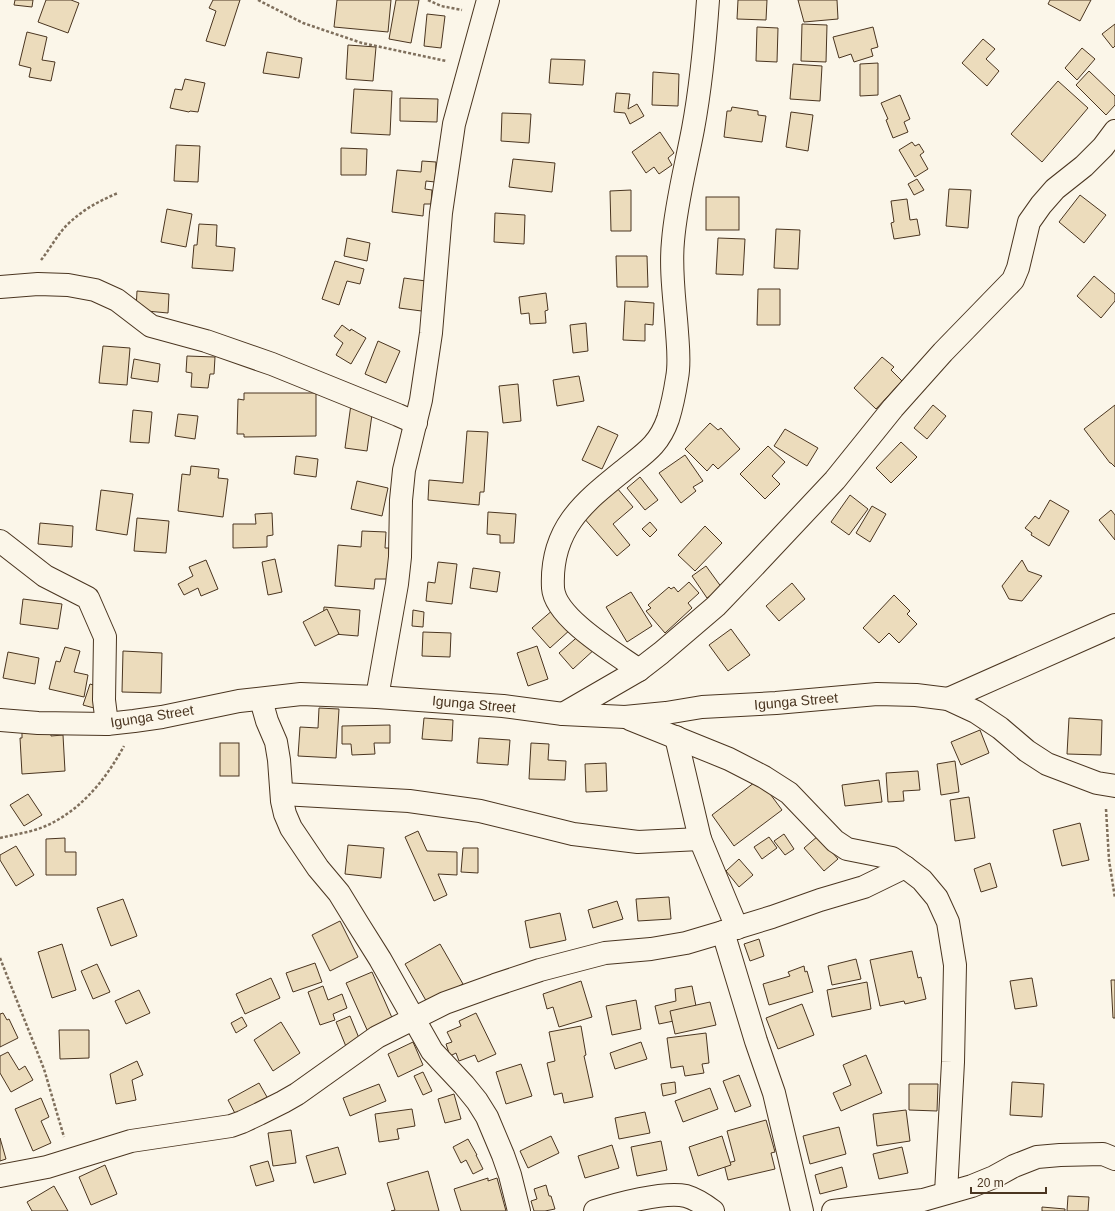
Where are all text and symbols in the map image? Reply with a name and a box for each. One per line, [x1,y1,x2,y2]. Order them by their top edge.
street label: Igunga Street [753,689,839,713]
street label: Igunga Street [431,692,517,716]
street label: Igunga Street [109,702,195,730]
scale bar [971,1169,1046,1195]
text: 20 m [977,1176,1004,1190]

